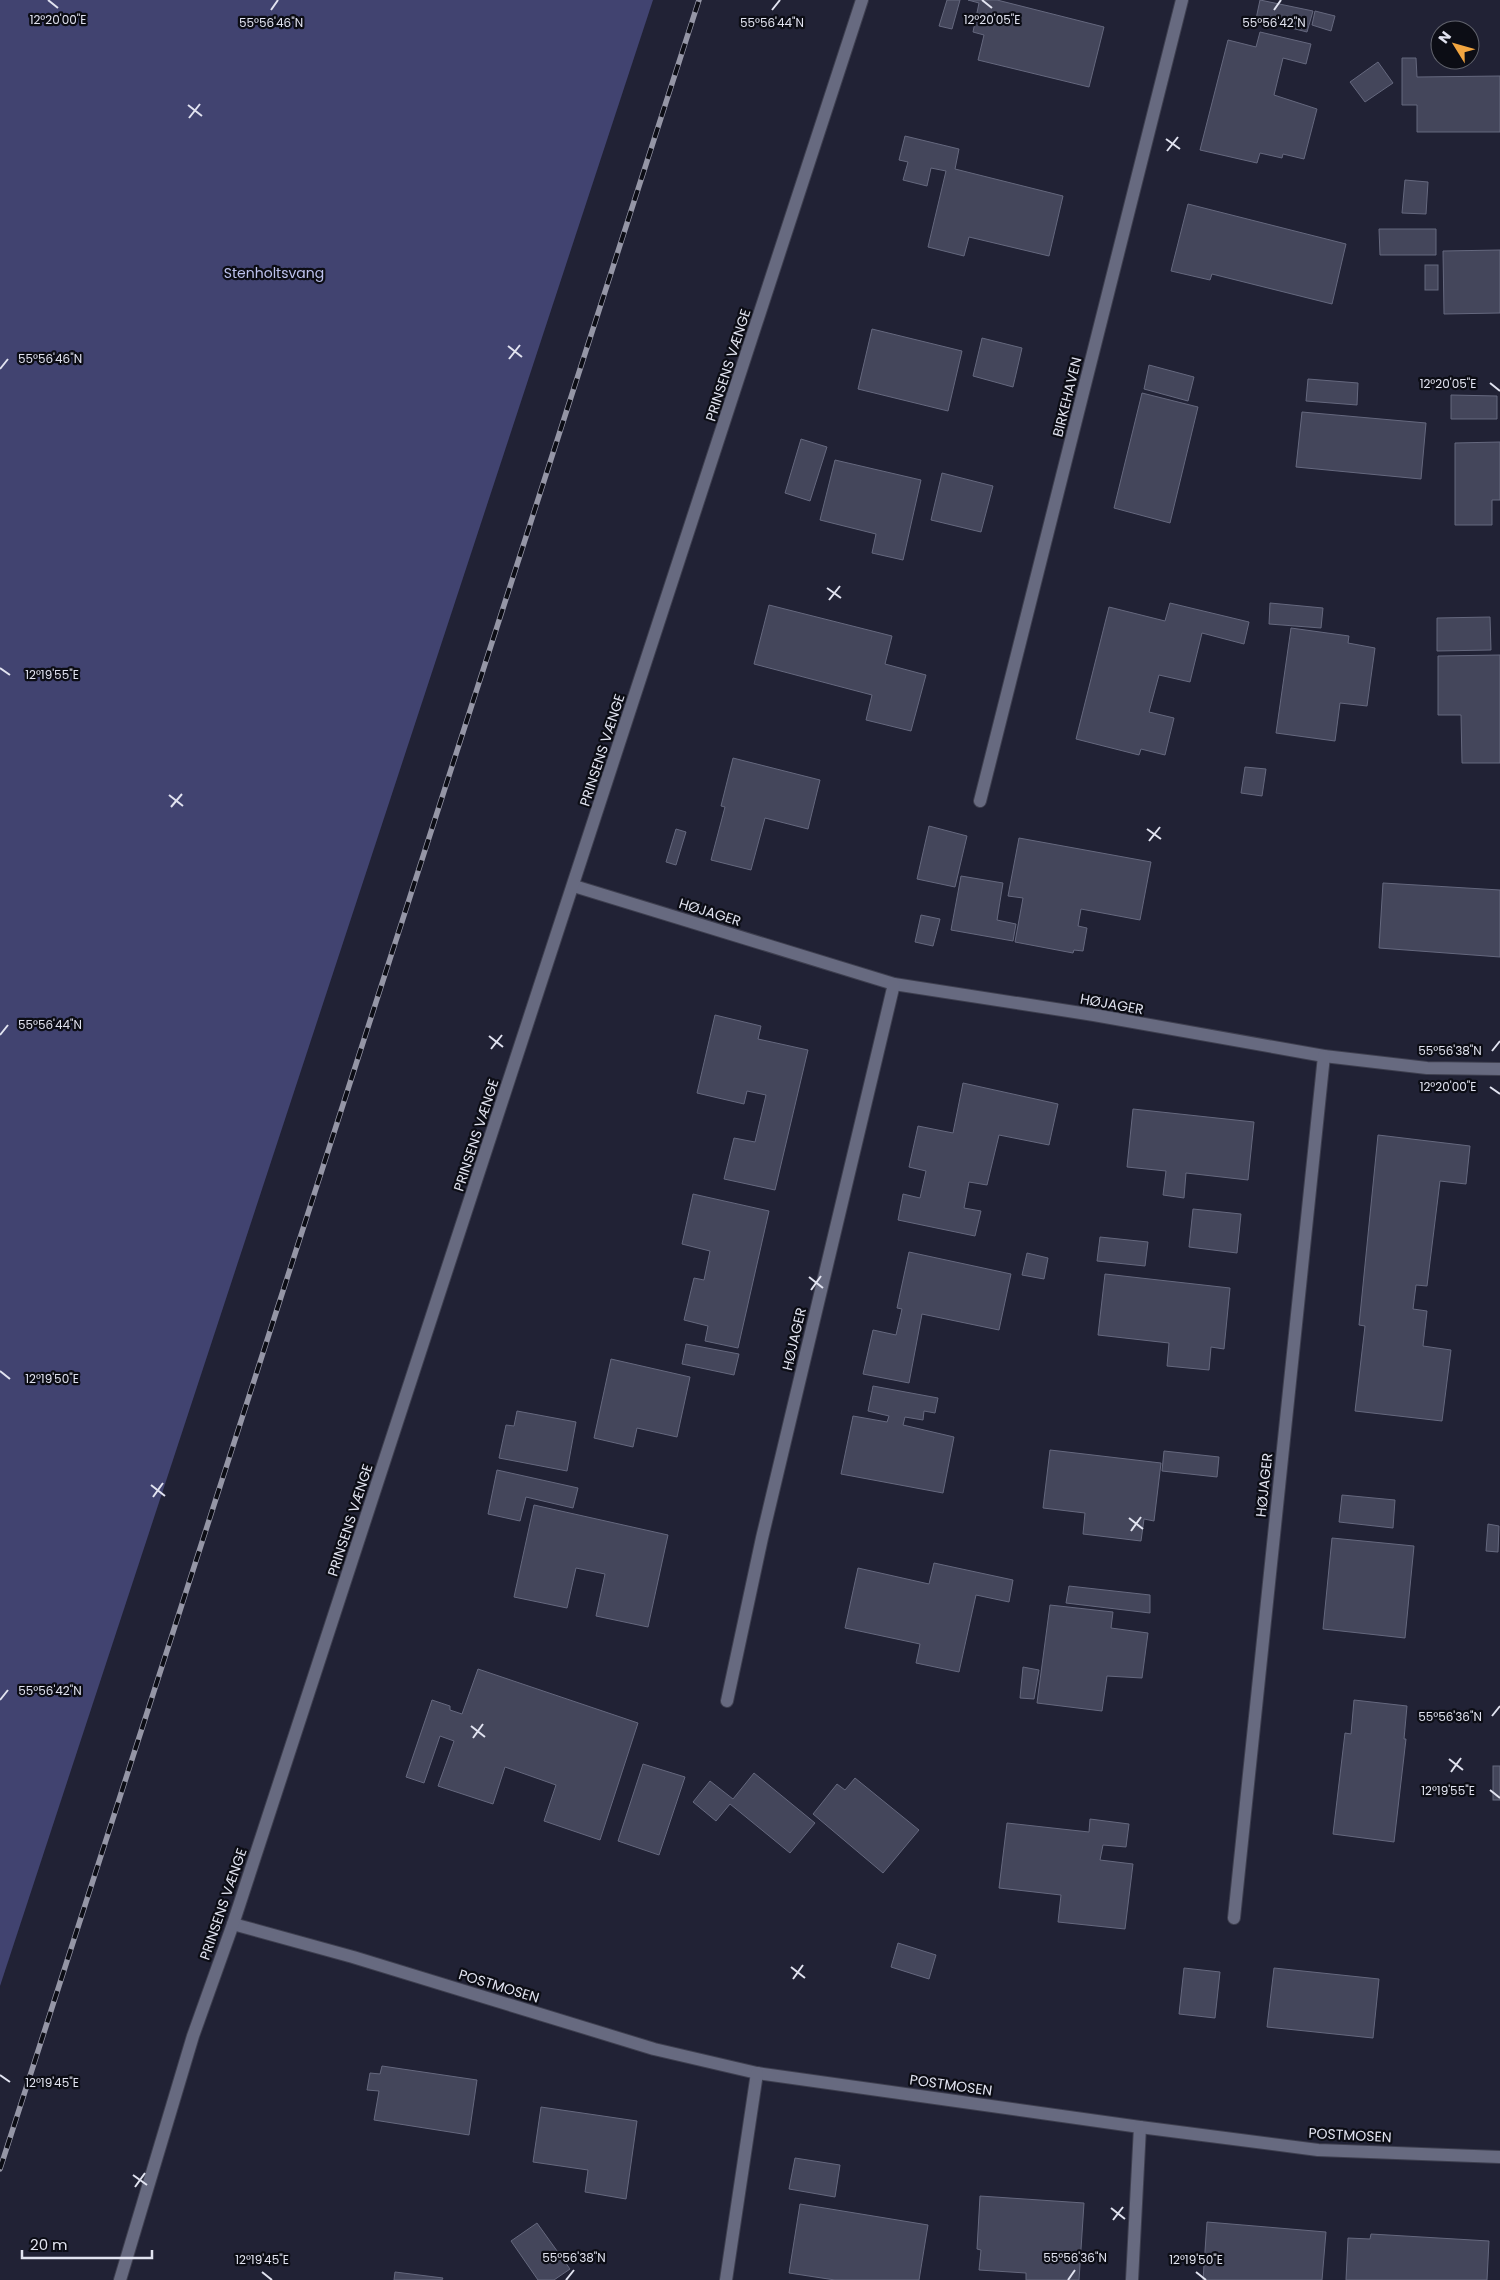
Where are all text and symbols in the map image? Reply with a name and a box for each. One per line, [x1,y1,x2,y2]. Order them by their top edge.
text: 12°20'00"E [30,11,86,28]
text: 12°20'05"E [964,11,1020,28]
text: 55°56'46"N [239,14,303,31]
text: 55°56'44"N [740,14,804,31]
text: 55°56'42"N [1242,14,1306,31]
north arrow [1430,20,1480,70]
text: N [1433,27,1456,47]
park label: Stenholtsvang [224,263,324,283]
street label: PRINSENS VÆNGE [700,306,756,424]
text: 55°56'46"N [18,350,82,367]
street label: BIRKEHAVEN [1047,355,1087,439]
text: 12°20'05"E [1420,375,1476,392]
text: 12°19'55"E [25,666,79,683]
street label: PRINSENS VÆNGE [574,691,630,809]
street label: HØJAGER [676,893,744,931]
street label: HØJAGER [1079,989,1145,1019]
text: 55°56'44"N [18,1016,82,1033]
text: 55°56'38"N [1418,1042,1482,1059]
street label: PRINSENS VÆNGE [448,1076,504,1194]
text: 12°20'00"E [1420,1078,1476,1095]
street label: HØJAGER [777,1306,811,1372]
text: 12°19'50"E [25,1370,79,1387]
street label: HØJAGER [1251,1452,1277,1518]
street label: PRINSENS VÆNGE [322,1461,378,1579]
text: 55°56'42"N [18,1682,82,1699]
text: 55°56'36"N [1418,1708,1482,1725]
text: 12°19'55"E [1421,1782,1475,1799]
street label: PRINSENS VÆNGE [194,1845,252,1963]
street label: POSTMOSEN [456,1964,542,2008]
street label: POSTMOSEN [908,2069,994,2101]
text: 12°19'45"E [25,2074,79,2091]
street label: POSTMOSEN [1308,2123,1392,2147]
scale bar [22,2228,152,2260]
text: 20 m [30,2234,68,2255]
text: 55°56'38"N [542,2249,606,2266]
text: 55°56'36"N [1043,2249,1107,2266]
text: 12°19'45"E [235,2251,289,2268]
text: 12°19'50"E [1169,2251,1223,2268]

